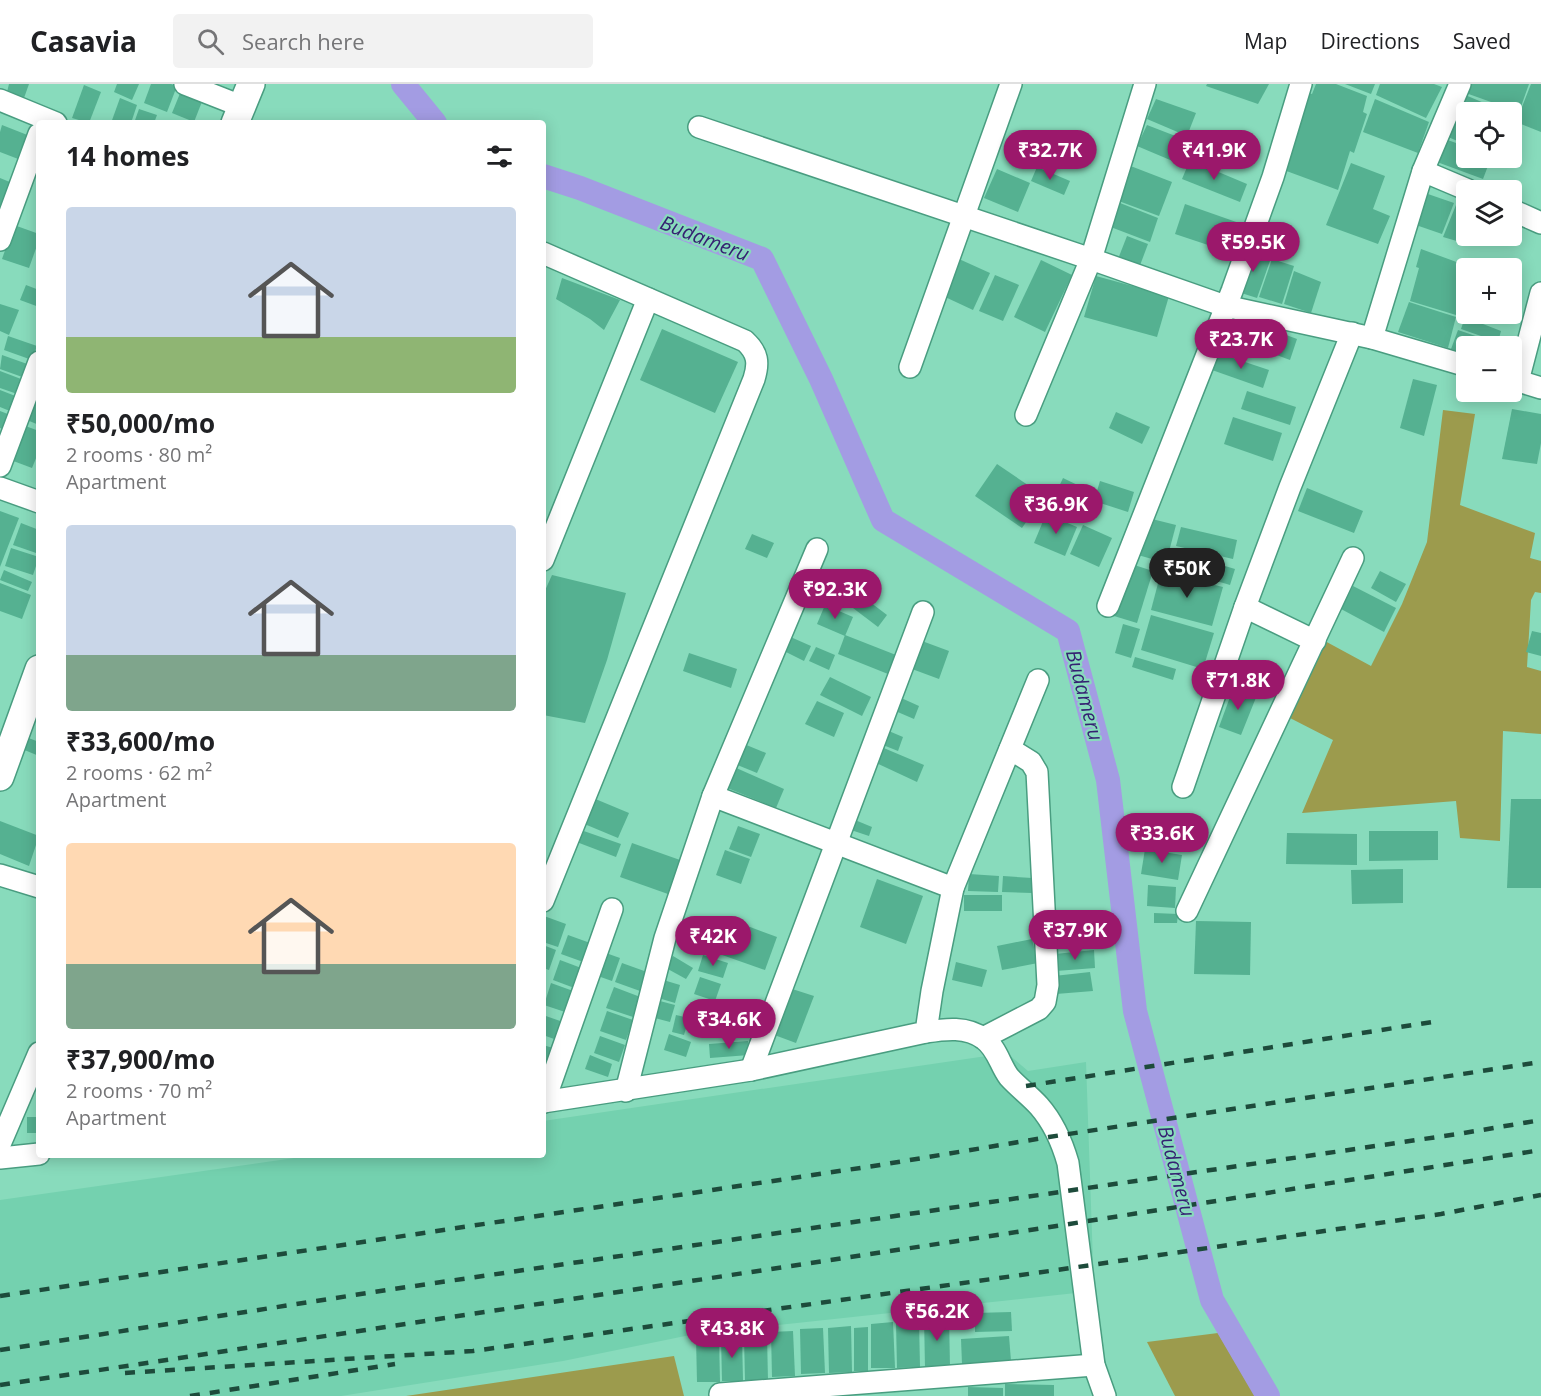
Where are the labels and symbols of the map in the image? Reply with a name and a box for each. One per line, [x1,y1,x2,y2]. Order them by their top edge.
pin: ₹32.7K [1001,130,1099,181]
pin: ₹41.9K [1165,130,1263,181]
water label: Budameru [657,209,753,267]
pin: ₹59.5K [1204,222,1302,273]
pin: ₹23.7K [1192,319,1290,370]
pin: ₹36.9K [1007,484,1105,535]
pin: ₹50K [1151,548,1223,599]
pin: ₹92.3K [786,569,884,620]
water label: Budameru [1060,646,1110,744]
pin: ₹71.8K [1189,660,1287,711]
pin: ₹33.6K [1113,813,1211,864]
pin: ₹37.9K [1026,910,1124,961]
pin: ₹42K [677,916,749,967]
pin: ₹34.6K [680,999,778,1050]
water label: Budameru [1152,1122,1202,1220]
pin: ₹56.2K [888,1291,986,1342]
pin: ₹43.8K [683,1308,781,1359]

